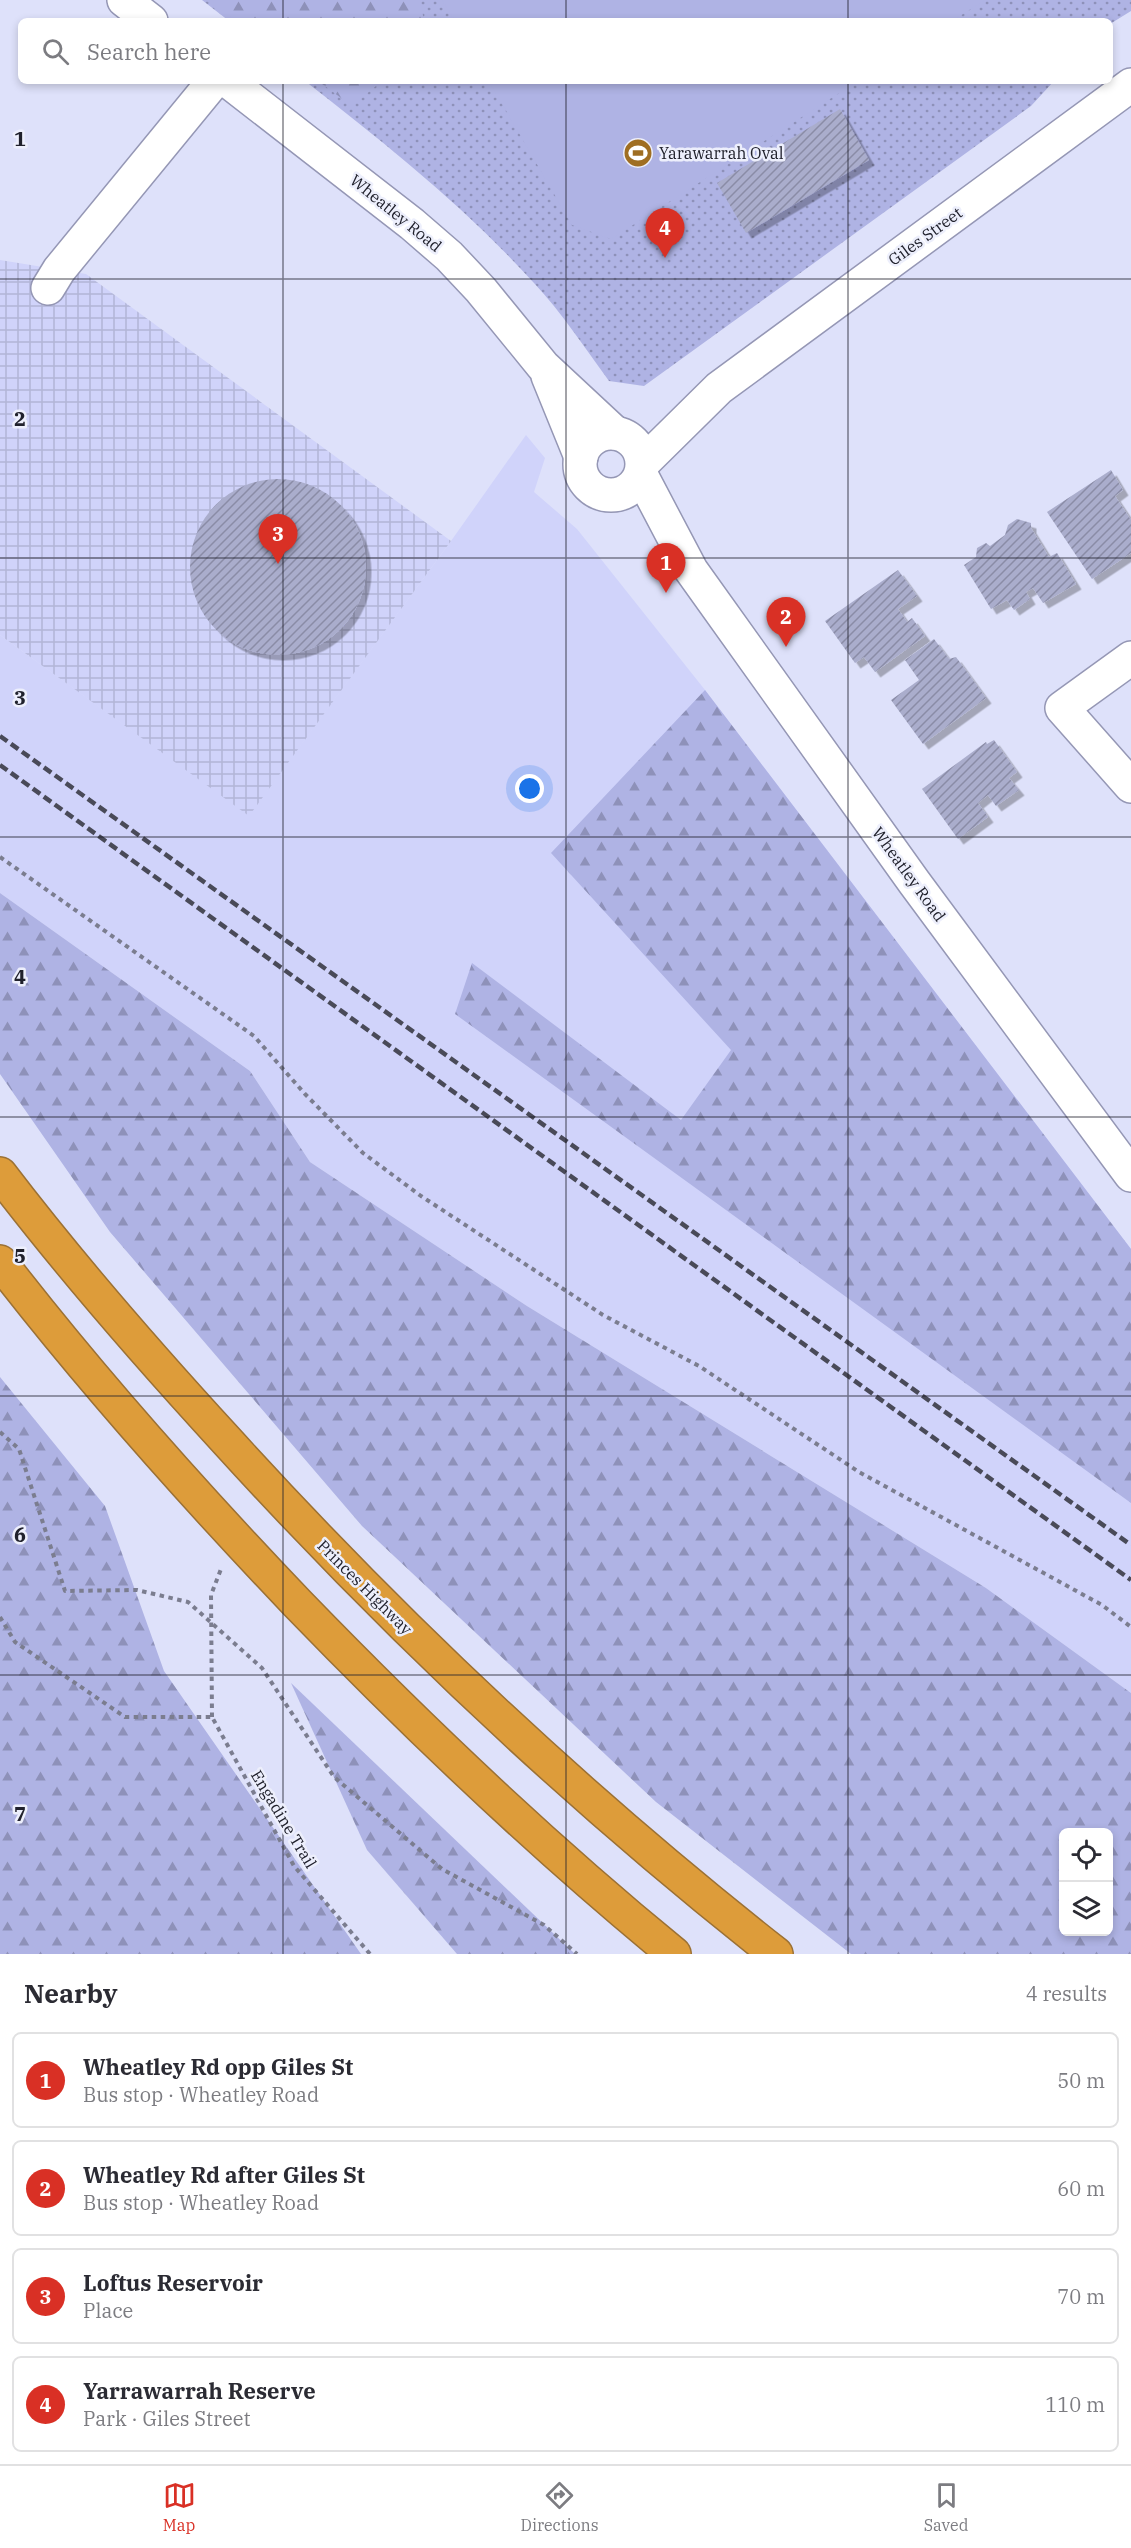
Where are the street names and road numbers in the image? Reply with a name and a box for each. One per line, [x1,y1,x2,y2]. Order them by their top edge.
street label: Wheatley Road [346,170,446,256]
street label: Giles Street [884,202,966,269]
street label: Wheatley Road [868,823,950,925]
street label: Princes Highway [313,1535,417,1639]
street label: Engadine Trail [247,1766,321,1872]

